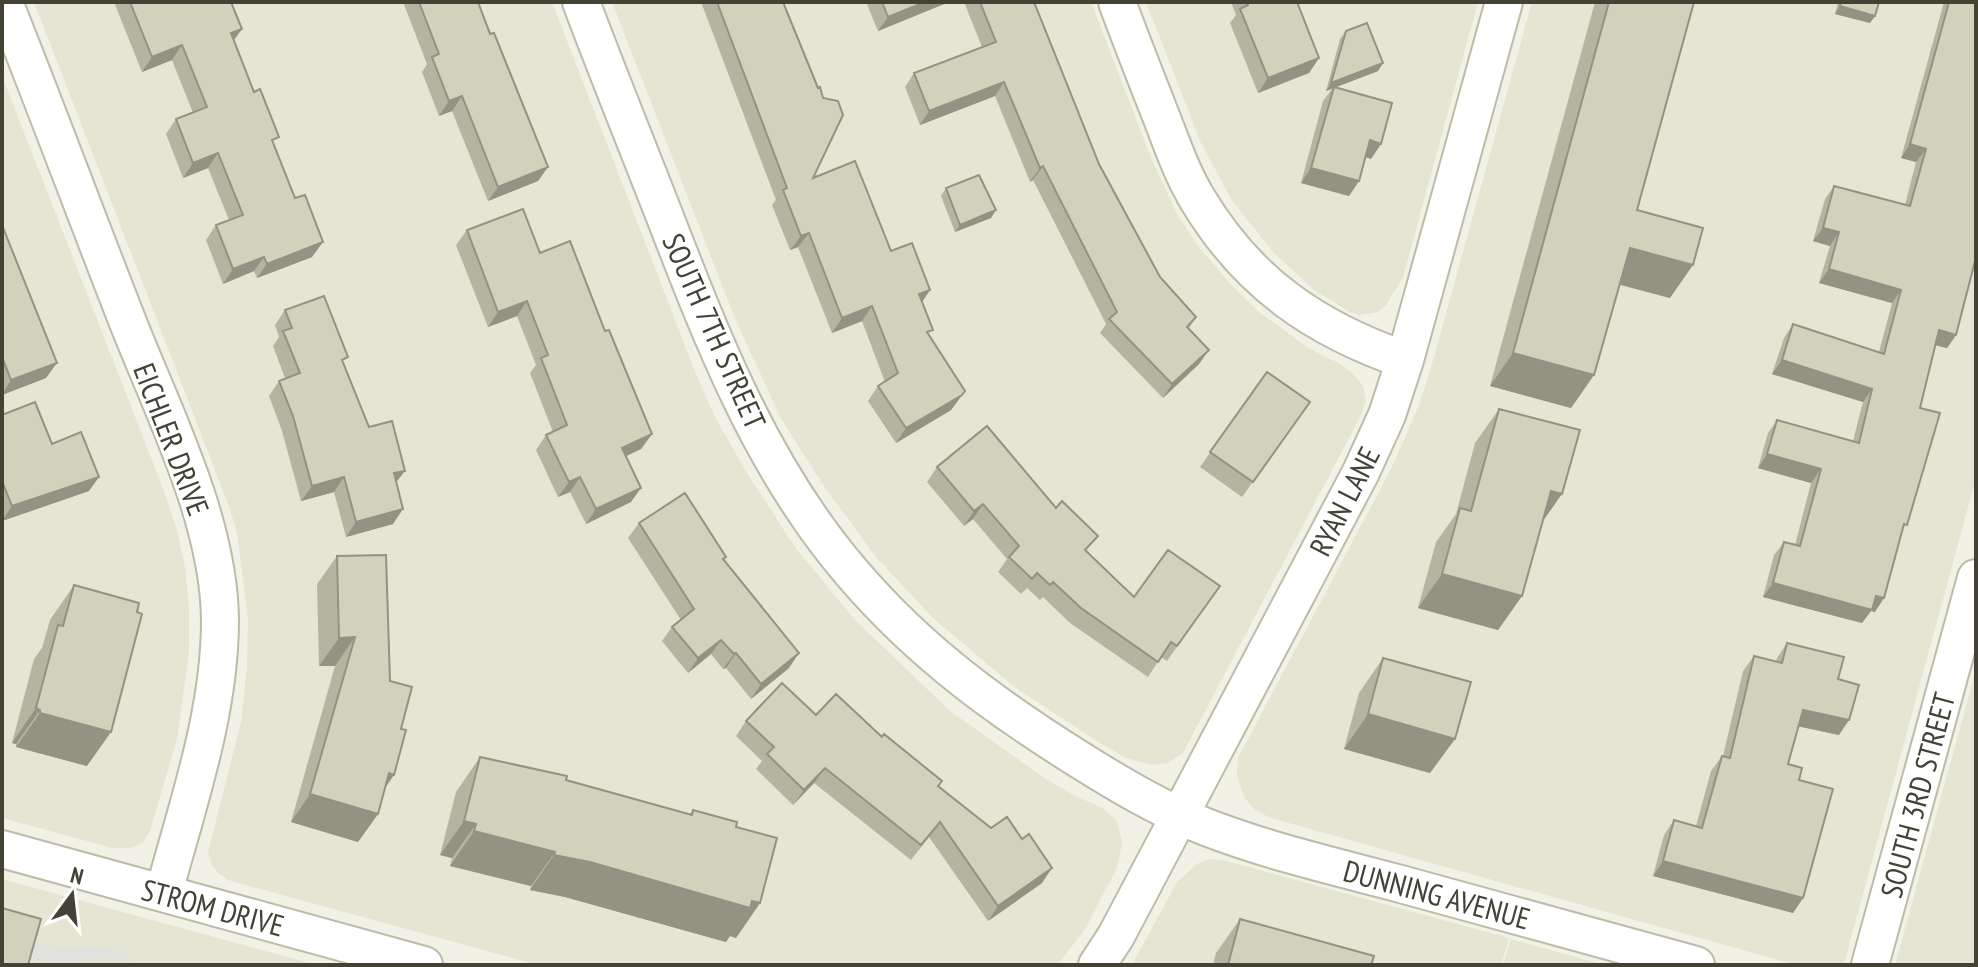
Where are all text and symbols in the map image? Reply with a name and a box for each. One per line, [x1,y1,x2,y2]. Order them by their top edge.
street label: SOUTH 7TH STREET [654,227,776,435]
street label: EICHLER DRIVE [125,357,219,521]
street label: RYAN LANE [1300,440,1388,562]
street label: SOUTH 3RD STREET [1871,688,1963,902]
street label: DUNNING AVENUE [1339,850,1535,938]
north arrow [32,855,112,935]
text: N [68,861,87,891]
street label: STROM DRIVE [138,869,288,945]

